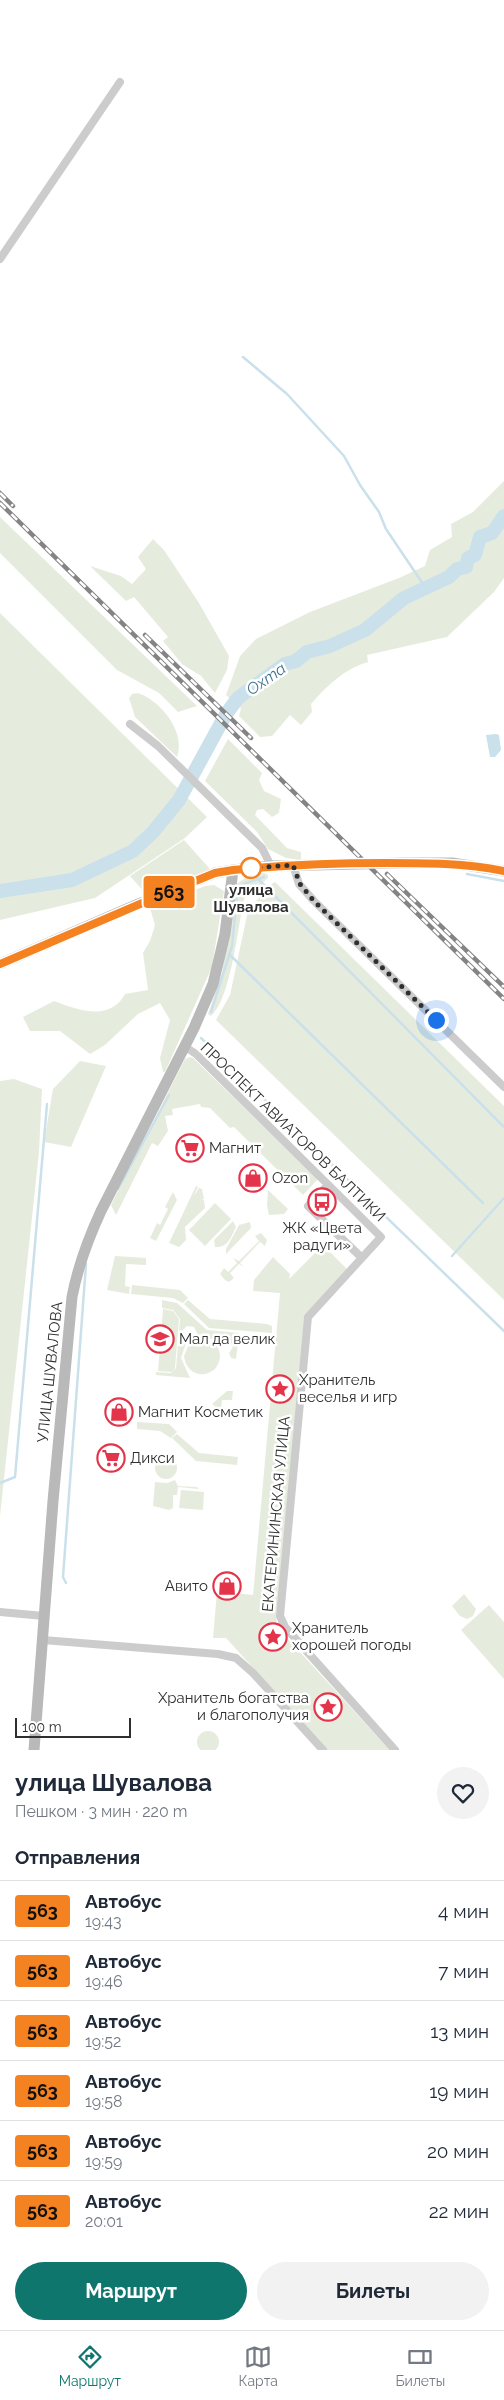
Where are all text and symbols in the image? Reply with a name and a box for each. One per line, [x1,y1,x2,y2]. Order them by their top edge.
water label: Охта [243,658,290,699]
marker: улица Шувалова [240,857,262,879]
line badge: 563 [140,876,198,908]
text: 563 [154,881,184,902]
place label: улица Шувалова [213,881,289,916]
your location [424,1008,449,1033]
street label: ПРОСПЕКТ АВИАТОРОВ БАЛТИКИ [197,1039,389,1225]
supermarket icon: Магнит [175,1133,205,1163]
place label: Магнит [209,1139,261,1157]
shop icon: Ozon [238,1163,268,1193]
place label: Ozon [272,1169,308,1187]
bus stop icon: ЖК «Цвета радуги» [307,1187,337,1217]
place label: ЖК «Цвета радуги» [282,1219,362,1254]
street label: УЛИЦА ШУВАЛОВА [34,1301,66,1443]
school or university icon: Мал да велик [145,1324,175,1354]
place label: Мал да велик [179,1330,276,1348]
place label: Хранитель веселья и игр [299,1371,397,1406]
place icon: Хранитель веселья и игр [265,1374,295,1404]
shop icon: Магнит Косметик [104,1397,134,1427]
place label: Магнит Косметик [138,1403,264,1421]
street label: ЕКАТЕРИНИНСКАЯ УЛИЦА [258,1415,294,1613]
supermarket icon: Дикси [96,1443,126,1473]
place label: Дикси [130,1449,175,1467]
shop icon: Авито [212,1571,242,1601]
place label: Авито [165,1577,208,1595]
place label: Хранитель хорошей погоды [292,1619,412,1654]
place icon: Хранитель хорошей погоды [258,1622,288,1652]
place label: Хранитель богатства и благополучия [158,1689,309,1724]
place icon: Хранитель богатства и благополучия [313,1692,343,1722]
scale bar [15,1715,131,1738]
text: 100 m [22,1719,62,1735]
button: heart [437,1767,489,1819]
text: улица Шувалова [15,1768,212,1797]
text: Пешком · 3 мин · 220 m [15,1802,188,1821]
text: Отправления [15,1846,140,1868]
text: Автобус [85,1890,162,1912]
text: 563 [27,1900,58,1921]
text: 4 мин [438,1900,489,1922]
text: 19:43 [85,1912,122,1931]
text: Автобус [85,1950,162,1972]
text: 563 [27,1960,58,1981]
text: 7 мин [438,1960,489,1982]
text: 19:46 [85,1972,123,1991]
text: Автобус [85,2010,162,2032]
text: 563 [27,2020,58,2041]
text: 13 мин [430,2020,489,2042]
text: 19:52 [85,2032,121,2051]
text: Автобус [85,2070,162,2092]
text: 563 [27,2080,58,2101]
text: 19 мин [429,2080,489,2102]
text: 19:58 [85,2092,122,2111]
text: Автобус [85,2130,162,2152]
text: 563 [27,2140,58,2161]
text: 20 мин [427,2140,489,2162]
text: 19:59 [85,2152,122,2171]
text: Автобус [85,2190,162,2212]
text: 563 [27,2200,58,2221]
text: 22 мин [429,2200,489,2222]
text: 20:01 [85,2212,123,2231]
button: Маршрут [15,2262,247,2320]
button: Билеты [257,2262,489,2320]
tab: Маршрут [59,2343,121,2389]
tab: Карта [239,2343,278,2389]
tab: Билеты [395,2343,445,2389]

